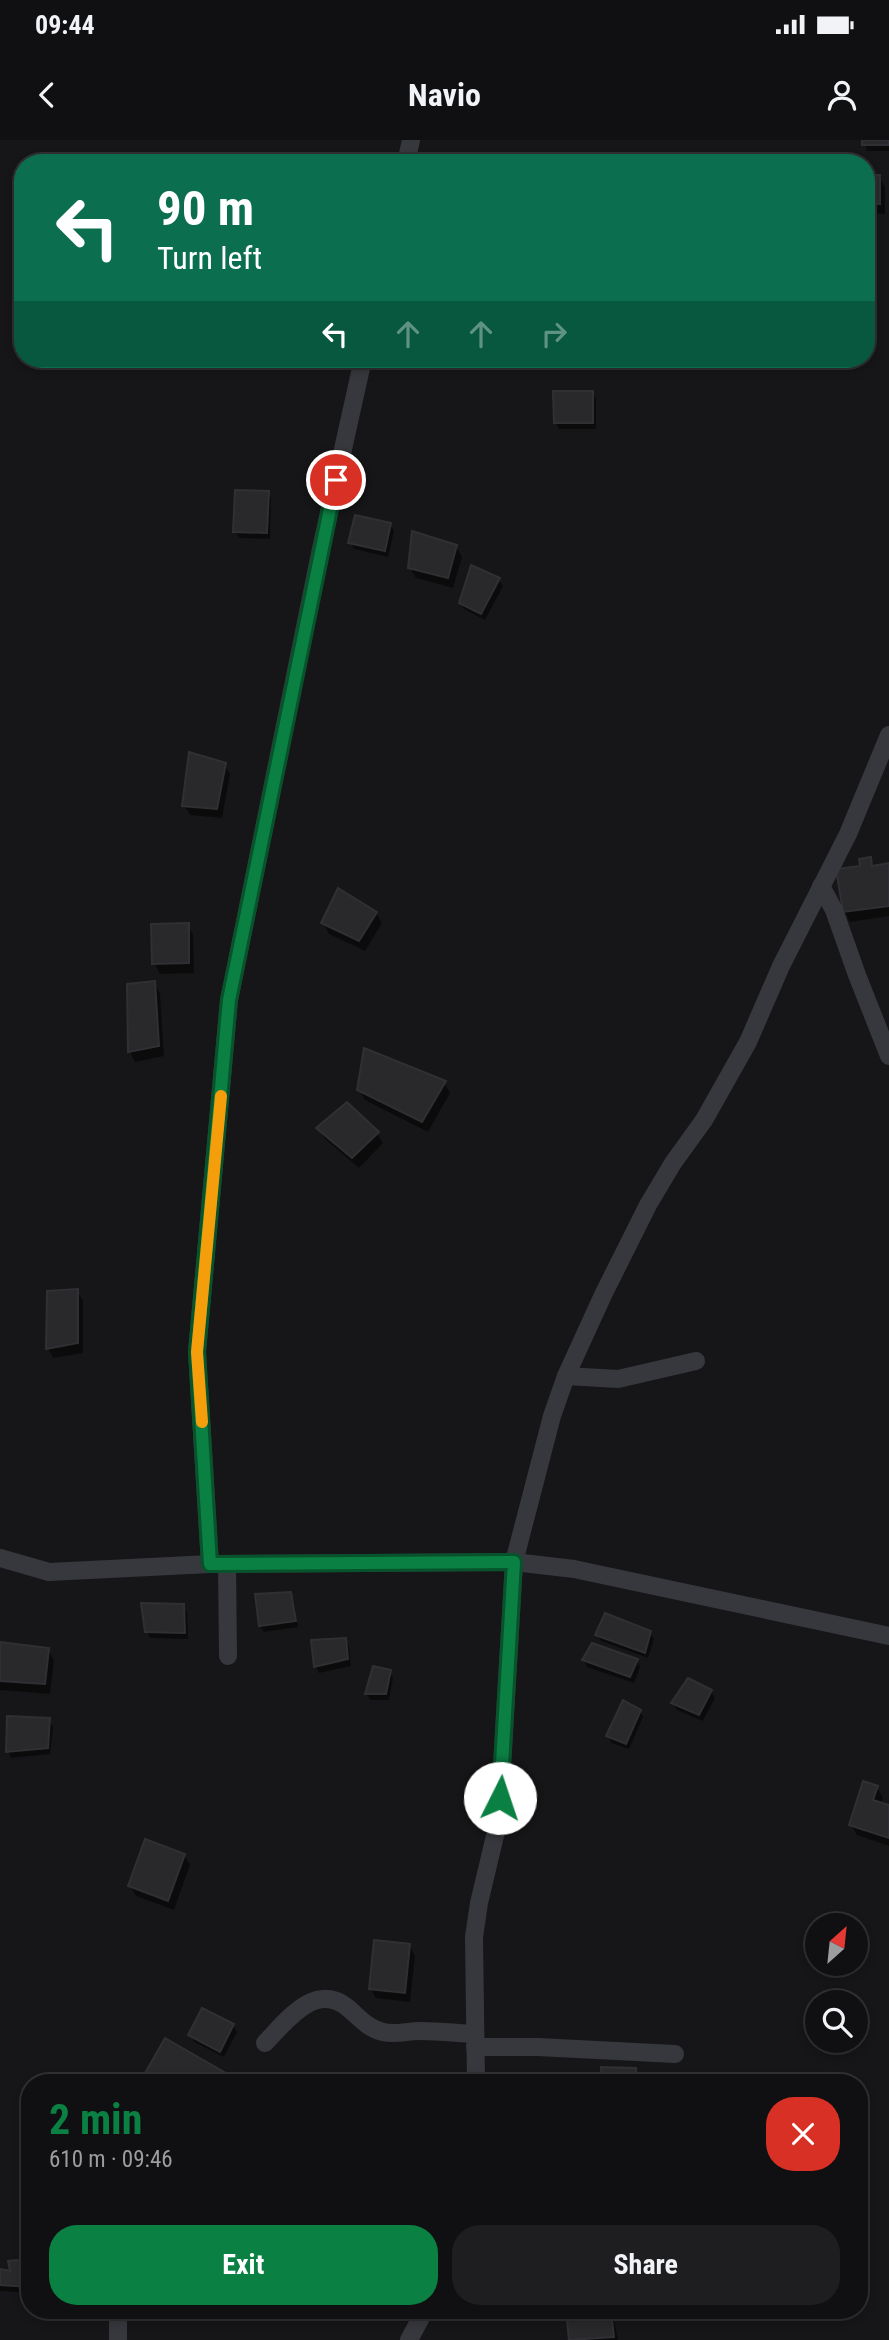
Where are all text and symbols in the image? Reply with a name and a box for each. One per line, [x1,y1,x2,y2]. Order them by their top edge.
text: 09:44 [35,10,95,40]
icon: back [28,76,66,114]
text: Navio [408,76,481,114]
icon: person [823,76,861,114]
text: 90 m [157,180,254,237]
icon: left [42,182,133,273]
text: Turn left [157,239,262,277]
icon: left [316,315,354,353]
icon: ahead [389,315,427,353]
icon: ahead [462,315,500,353]
icon: right [535,315,573,353]
pin [306,450,366,510]
icon: arrive [317,461,355,499]
position arrow [463,1761,537,1835]
north arrow [805,1913,868,1976]
map controls [805,1913,868,2053]
button: search [805,1990,868,2053]
text: 2 min [49,2095,142,2144]
button: close [766,2097,840,2171]
text: 610 m · 09:46 [49,2146,173,2173]
button: Exit [49,2225,438,2305]
button: Share [452,2225,840,2305]

